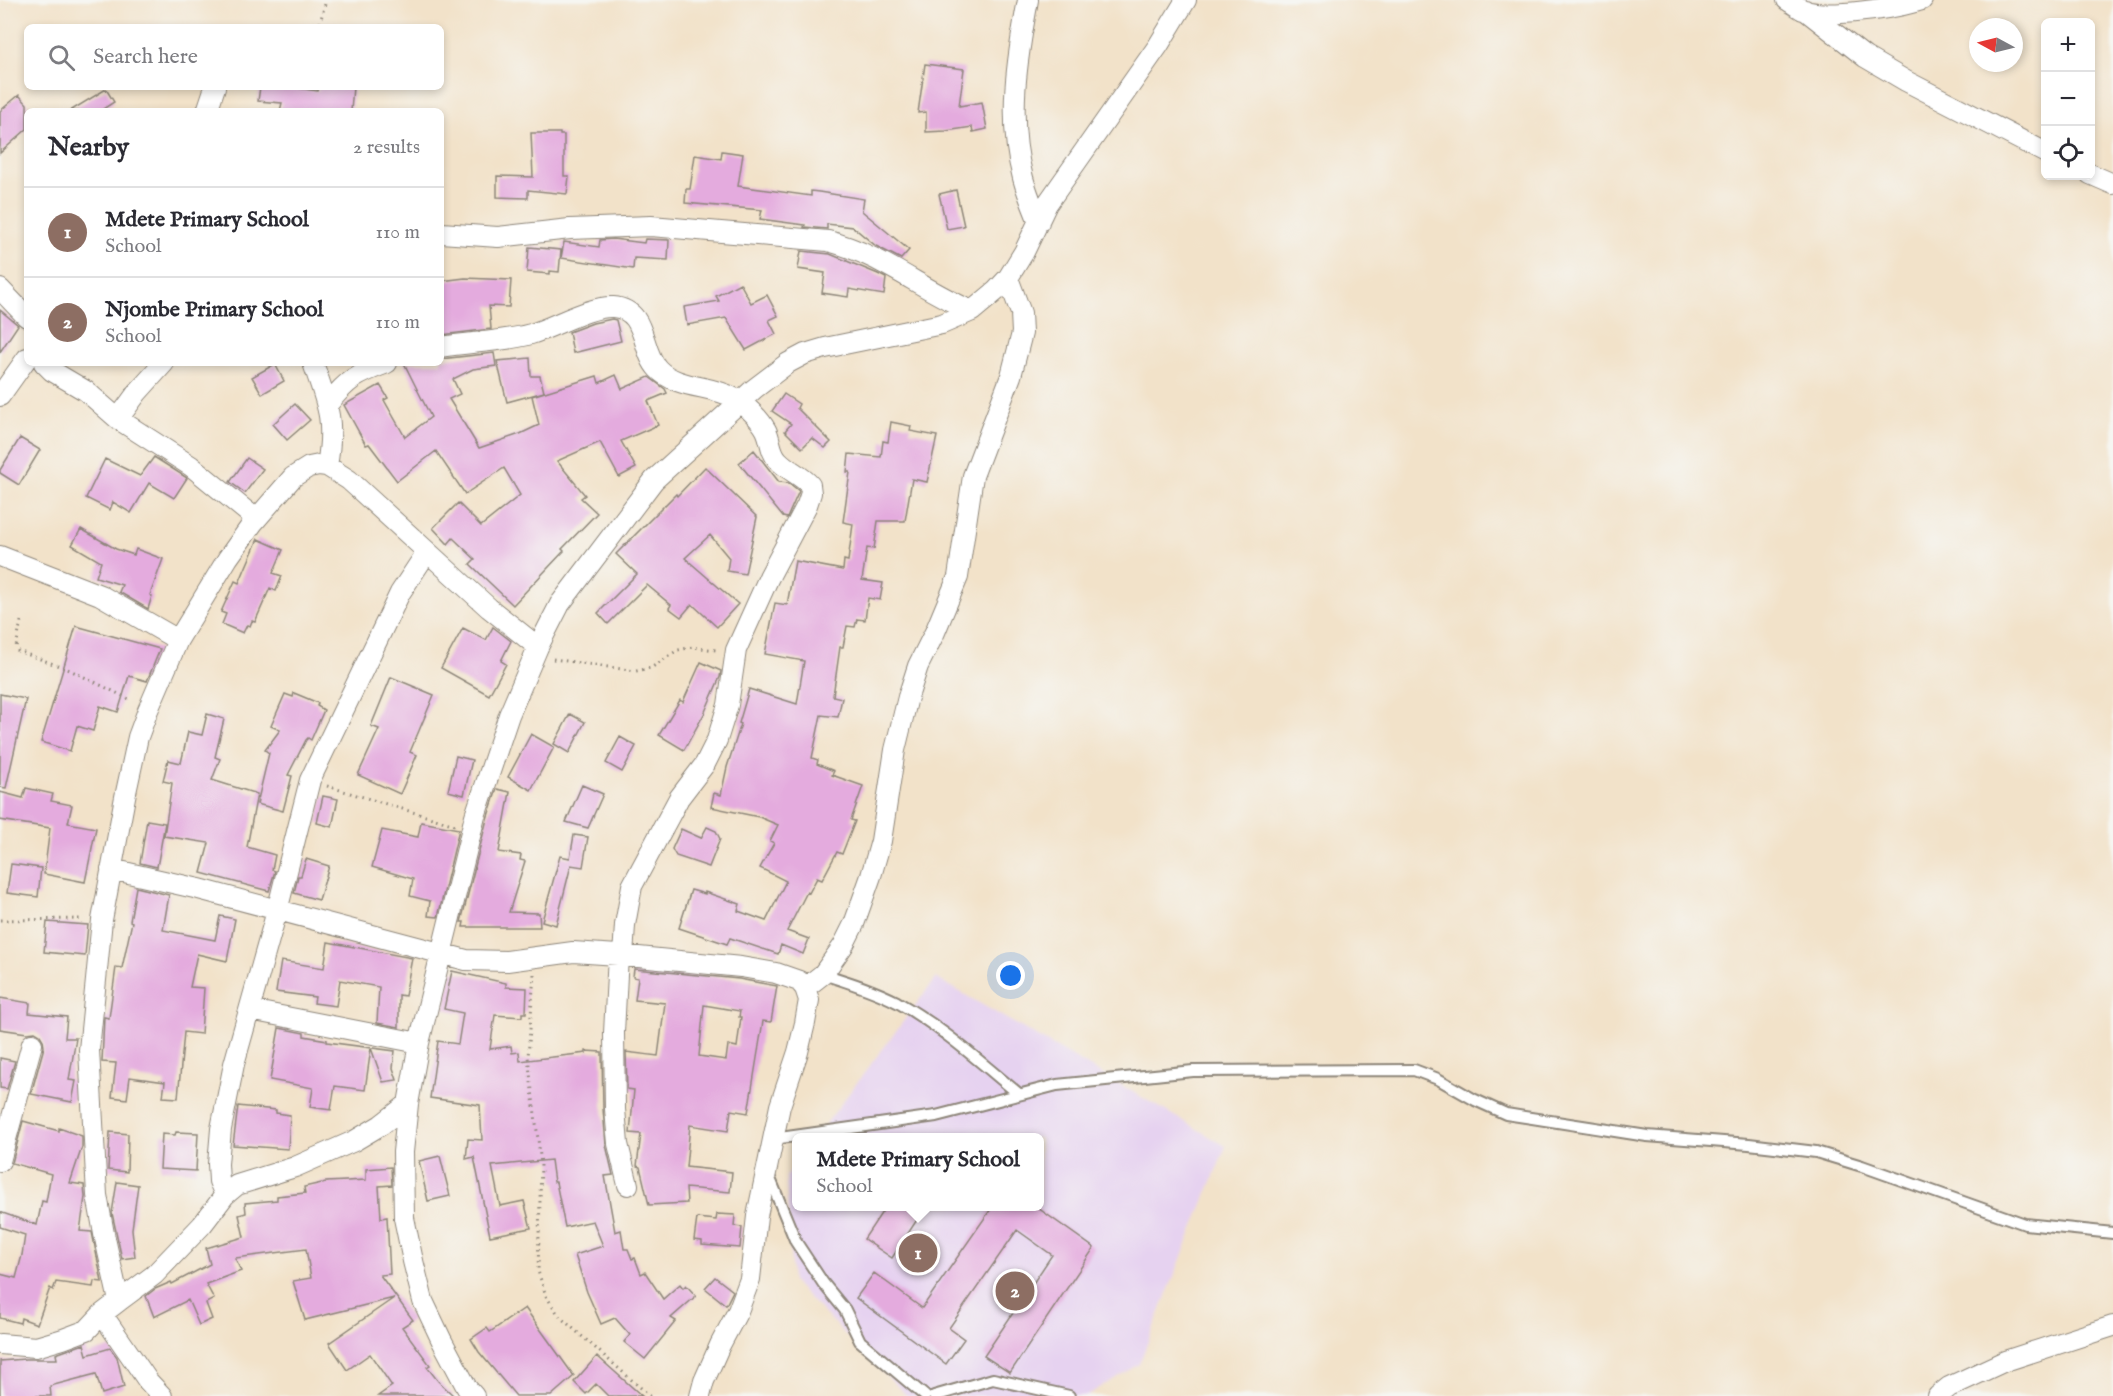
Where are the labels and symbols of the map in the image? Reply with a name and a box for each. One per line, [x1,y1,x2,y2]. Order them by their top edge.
north arrow [1969,18,2023,72]
your location [996,961,1025,990]
pin: 1 [898,1230,938,1276]
pin: 2 [996,1268,1034,1314]

